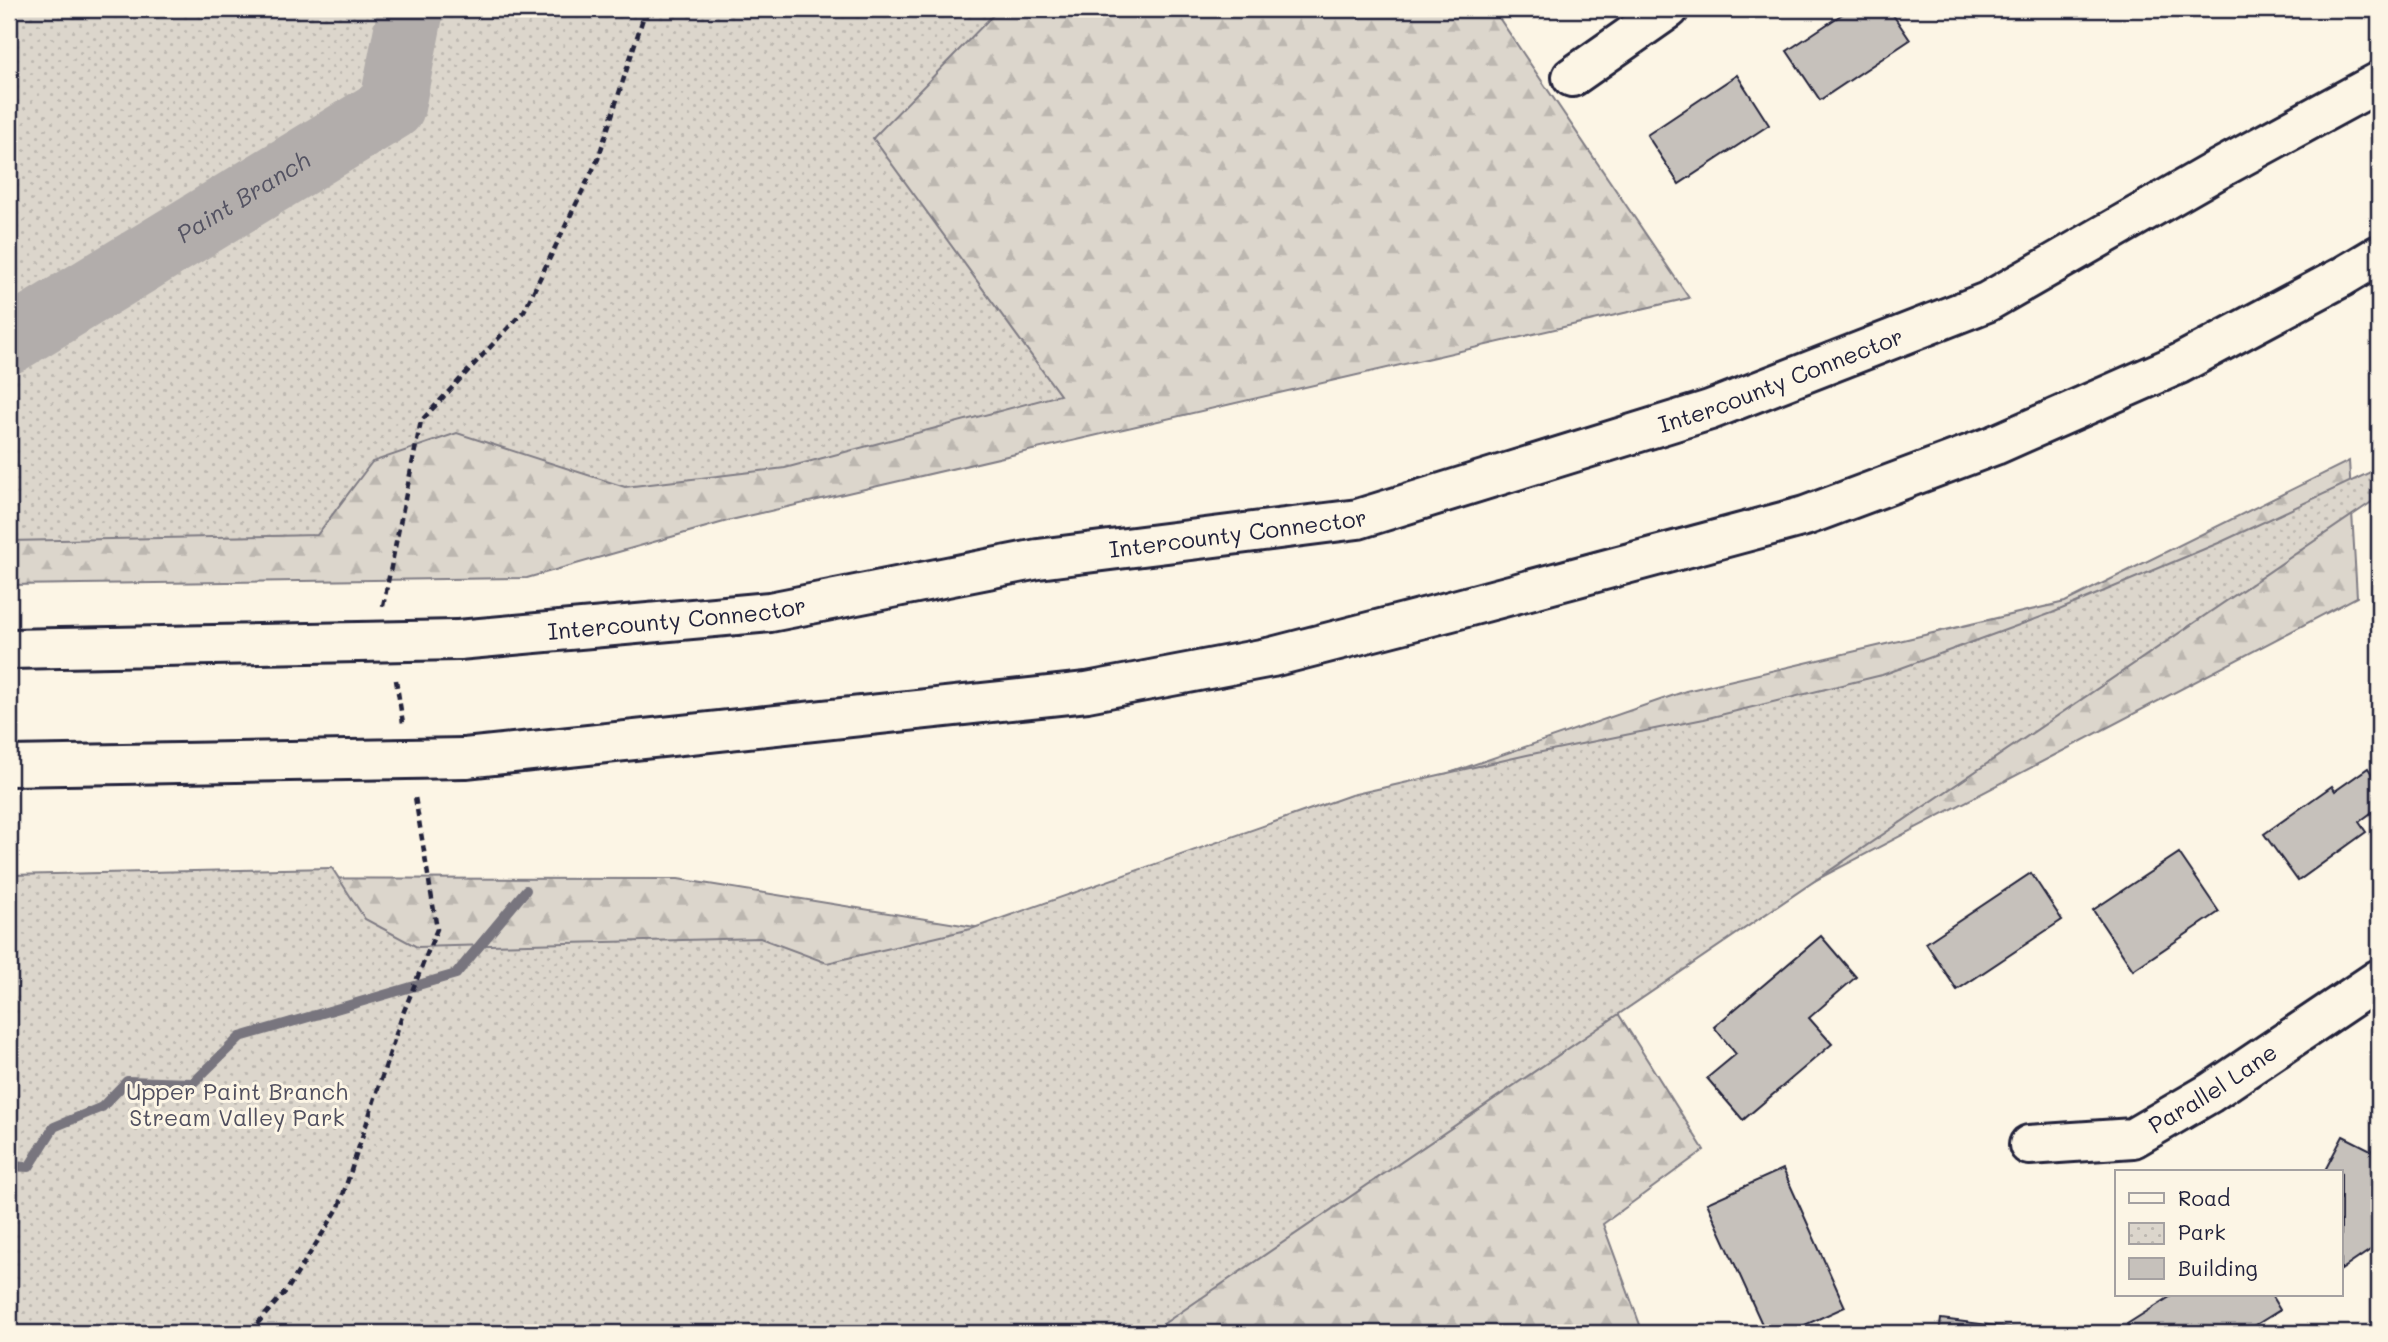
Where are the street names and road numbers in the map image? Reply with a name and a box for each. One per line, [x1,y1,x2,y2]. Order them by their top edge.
street label: Intercounty Connector [1654,320,1907,439]
street label: Intercounty Connector [1107,501,1371,564]
street label: Intercounty Connector [546,589,808,646]
street label: Parallel Lane [2143,1036,2282,1140]

